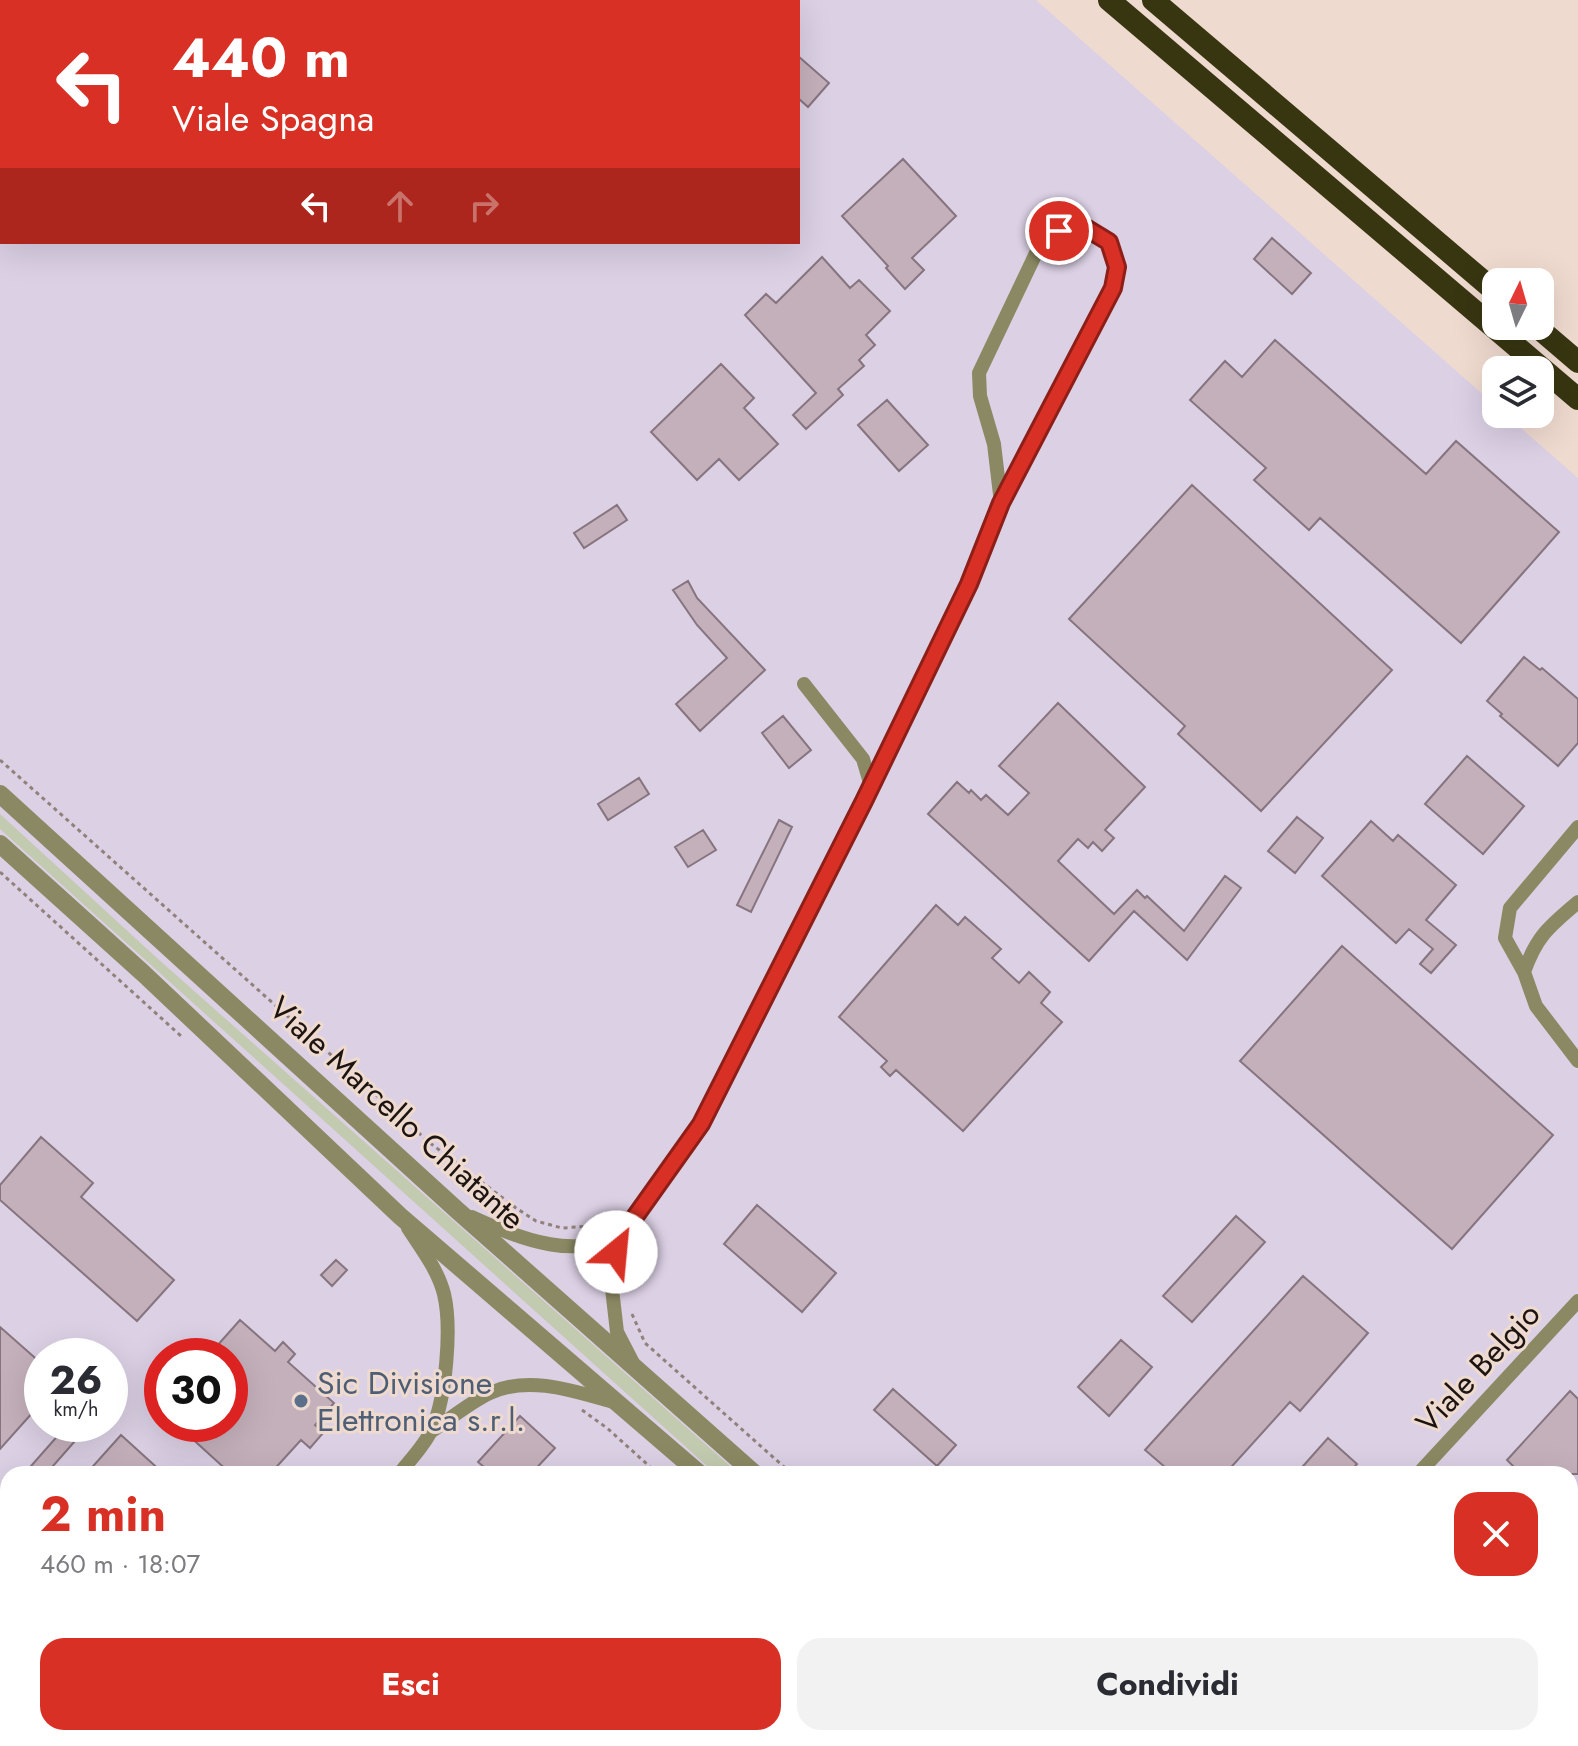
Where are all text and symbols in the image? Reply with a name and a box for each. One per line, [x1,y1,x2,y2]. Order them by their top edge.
text: 440 m [172,17,350,98]
icon: left [40,32,144,136]
text: Viale Spagna [172,92,374,144]
icon: left [294,184,338,228]
icon: ahead [378,184,422,228]
icon: right [462,184,506,228]
pin [1025,197,1093,265]
icon: arrive [1037,209,1081,253]
north arrow [1482,268,1554,340]
map controls [1482,268,1554,428]
button: layers [1482,356,1554,428]
street label: Viale Marcello Chiatante [259,985,535,1241]
position arrow [574,1210,658,1294]
street label: Viale Belgio [1405,1292,1551,1444]
speed limit sign: 30 [144,1338,248,1442]
text: 26 [50,1351,103,1409]
place label: Sic Divisione Elettronica s.r.l. [317,1360,525,1443]
marker: Sic Divisione Elettronica s.r.l. [292,1392,310,1410]
text: km/h [53,1395,99,1424]
text: 2 min [40,1480,166,1549]
button: close [1454,1492,1538,1576]
text: 460 m · 18:07 [40,1545,200,1583]
button: Esci [40,1638,781,1730]
button: Condividi [797,1638,1538,1730]

